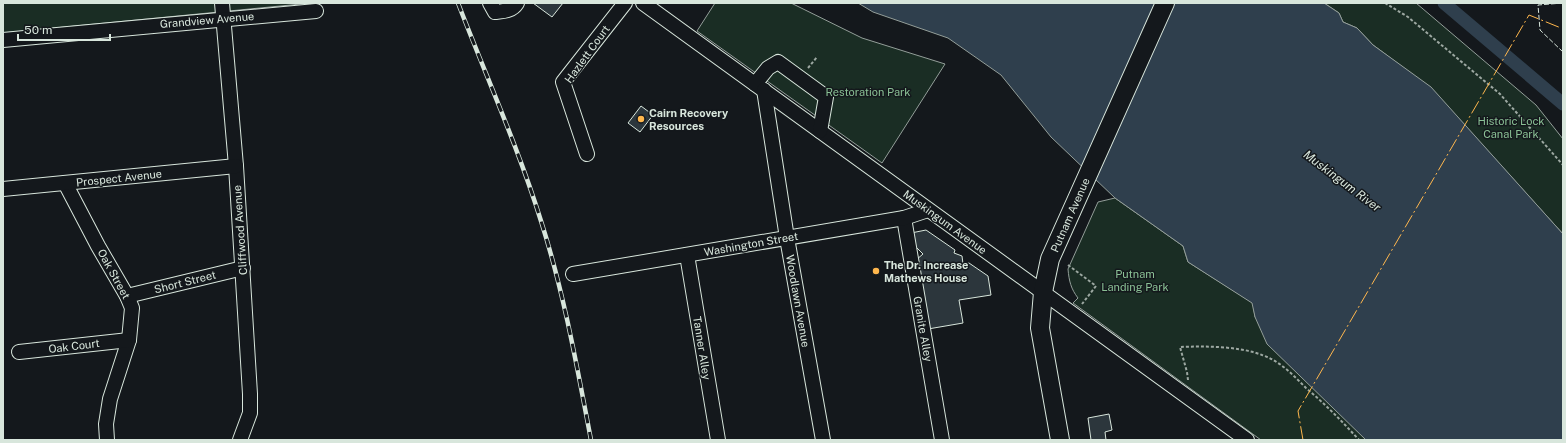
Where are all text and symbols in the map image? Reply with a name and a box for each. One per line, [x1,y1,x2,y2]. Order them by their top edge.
street label: Grandview Avenue [159,10,255,30]
scale bar [18,16,110,42]
text: 50 m [24,23,52,37]
street label: Hazlett Court [562,23,612,85]
park label: Restoration Park [826,86,910,98]
place label: Cairn Recovery Resources [649,107,729,132]
marker: Cairn Recovery Resources [636,114,646,124]
park label: Historic Lock Canal Park [1478,115,1544,140]
water label: Muskingum River [1301,147,1384,215]
street label: Prospect Avenue [76,168,162,188]
street label: Putnam Avenue [1048,176,1092,254]
street label: Cliffwood Avenue [231,185,249,275]
street label: Muskingum Avenue [901,188,989,256]
street label: Washington Street [703,230,799,258]
street label: Oak Street [95,247,133,301]
street label: Woodlawn Avenue [784,254,812,348]
place label: The Dr. Increase Mathews House [884,259,968,284]
marker: The Dr. Increase Mathews House [871,266,881,276]
park label: Putnam Landing Park [1101,268,1169,293]
street label: Short Street [153,269,217,295]
street label: Granite Alley [911,295,935,363]
street label: Tanner Alley [691,315,713,381]
street label: Oak Court [48,337,100,355]

